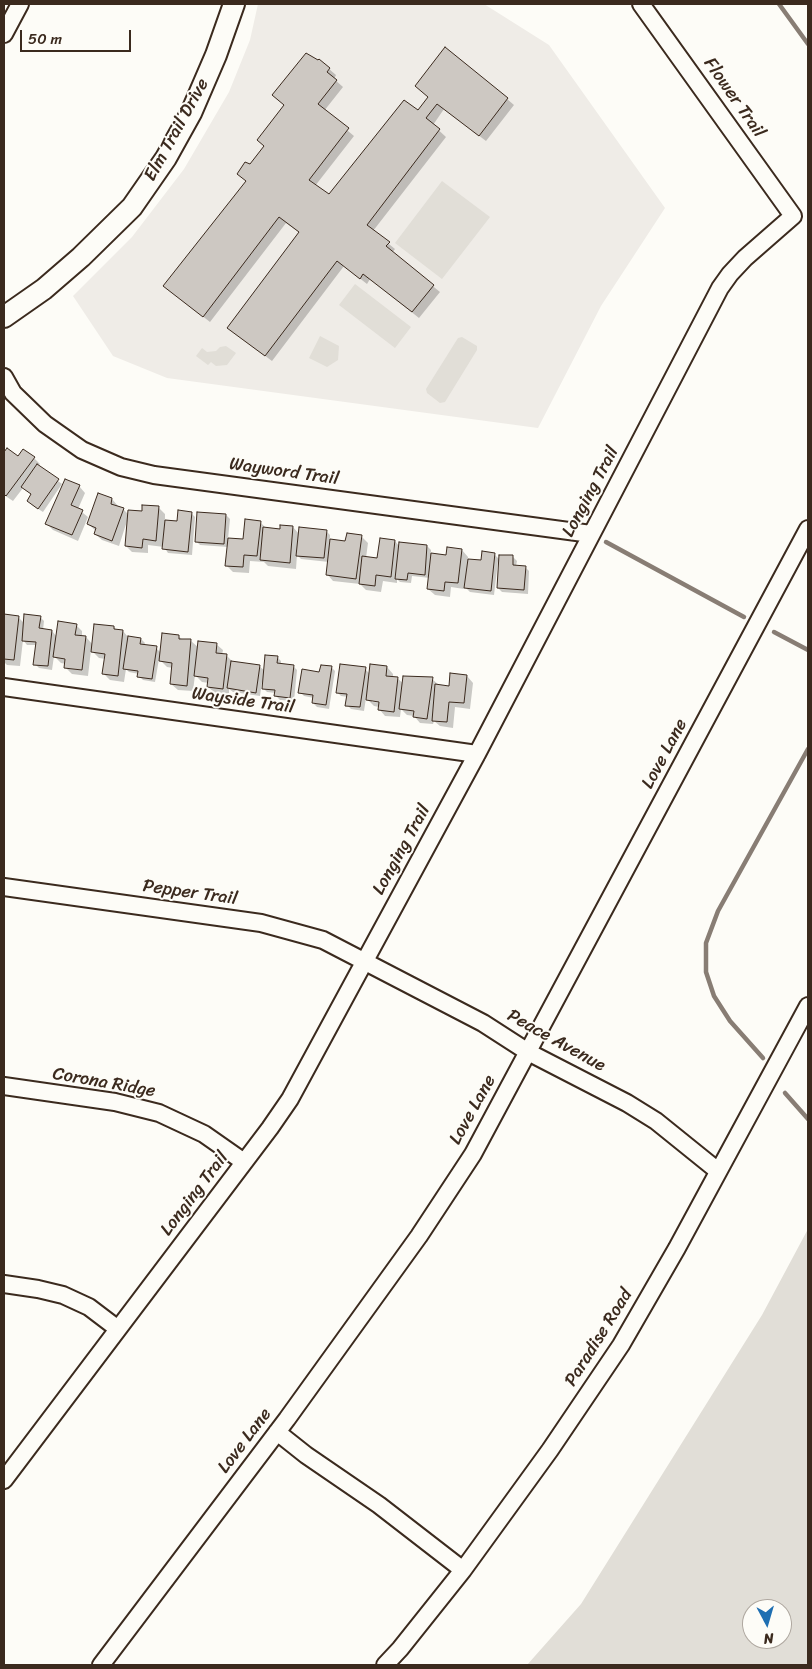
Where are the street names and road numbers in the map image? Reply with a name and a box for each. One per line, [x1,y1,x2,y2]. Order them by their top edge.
street label: Flower Trail [699,54,769,142]
street label: Elm Trail Drive [140,75,214,185]
street label: Longing Trail [558,443,624,541]
street label: Wayword Trail [228,454,340,490]
street label: Wayside Trail [190,683,296,719]
street label: Love Lane [638,715,692,793]
street label: Longing Trail [368,801,436,899]
street label: Pepper Trail [141,876,239,910]
street label: Peace Avenue [503,1005,609,1077]
street label: Corona Ridge [51,1063,157,1103]
street label: Love Lane [445,1071,501,1149]
street label: Longing Trail [156,1148,234,1240]
street label: Paradise Road [561,1285,637,1391]
street label: Love Lane [213,1404,277,1478]

